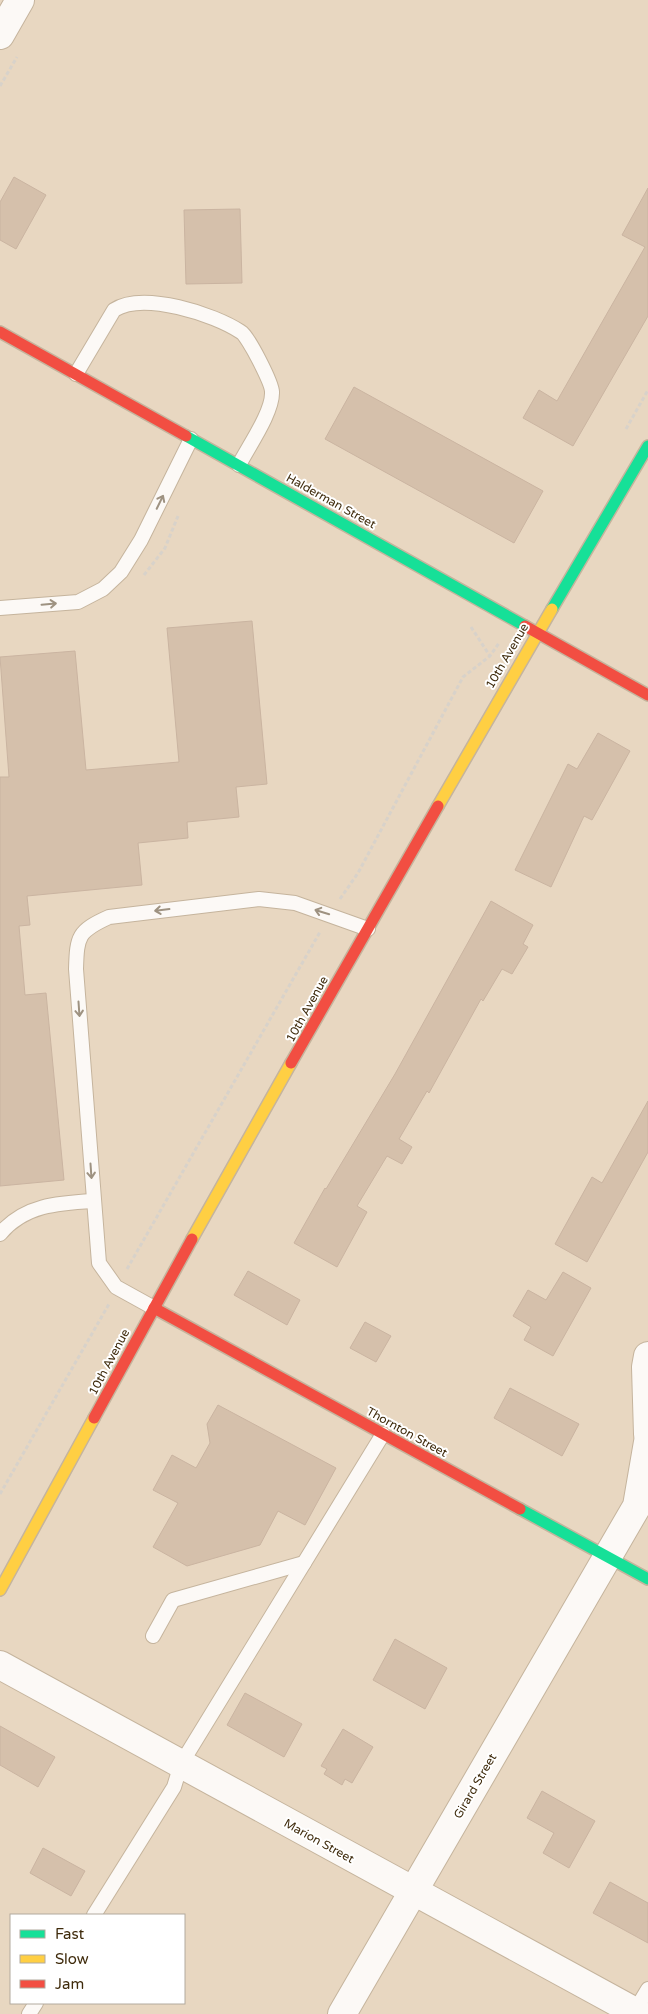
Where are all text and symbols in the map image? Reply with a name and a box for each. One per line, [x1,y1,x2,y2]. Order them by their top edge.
street label: Halderman Street [284,471,379,532]
one-way arrow [156,495,165,510]
one-way arrow [40,600,56,609]
street label: 10th Avenue [483,621,531,691]
one-way arrow [154,905,170,915]
one-way arrow [315,906,331,916]
street label: 10th Avenue [283,973,331,1044]
one-way arrow [74,1000,83,1016]
one-way arrow [86,1163,96,1179]
street label: 10th Avenue [86,1326,132,1398]
street label: Thornton Street [364,1404,450,1460]
street label: Girard Street [451,1751,499,1821]
street label: Marion Street [282,1816,357,1866]
legend [10,1914,185,2004]
text: Fast [55,1925,85,1943]
text: Slow [55,1950,89,1968]
text: Jam [55,1975,84,1993]

